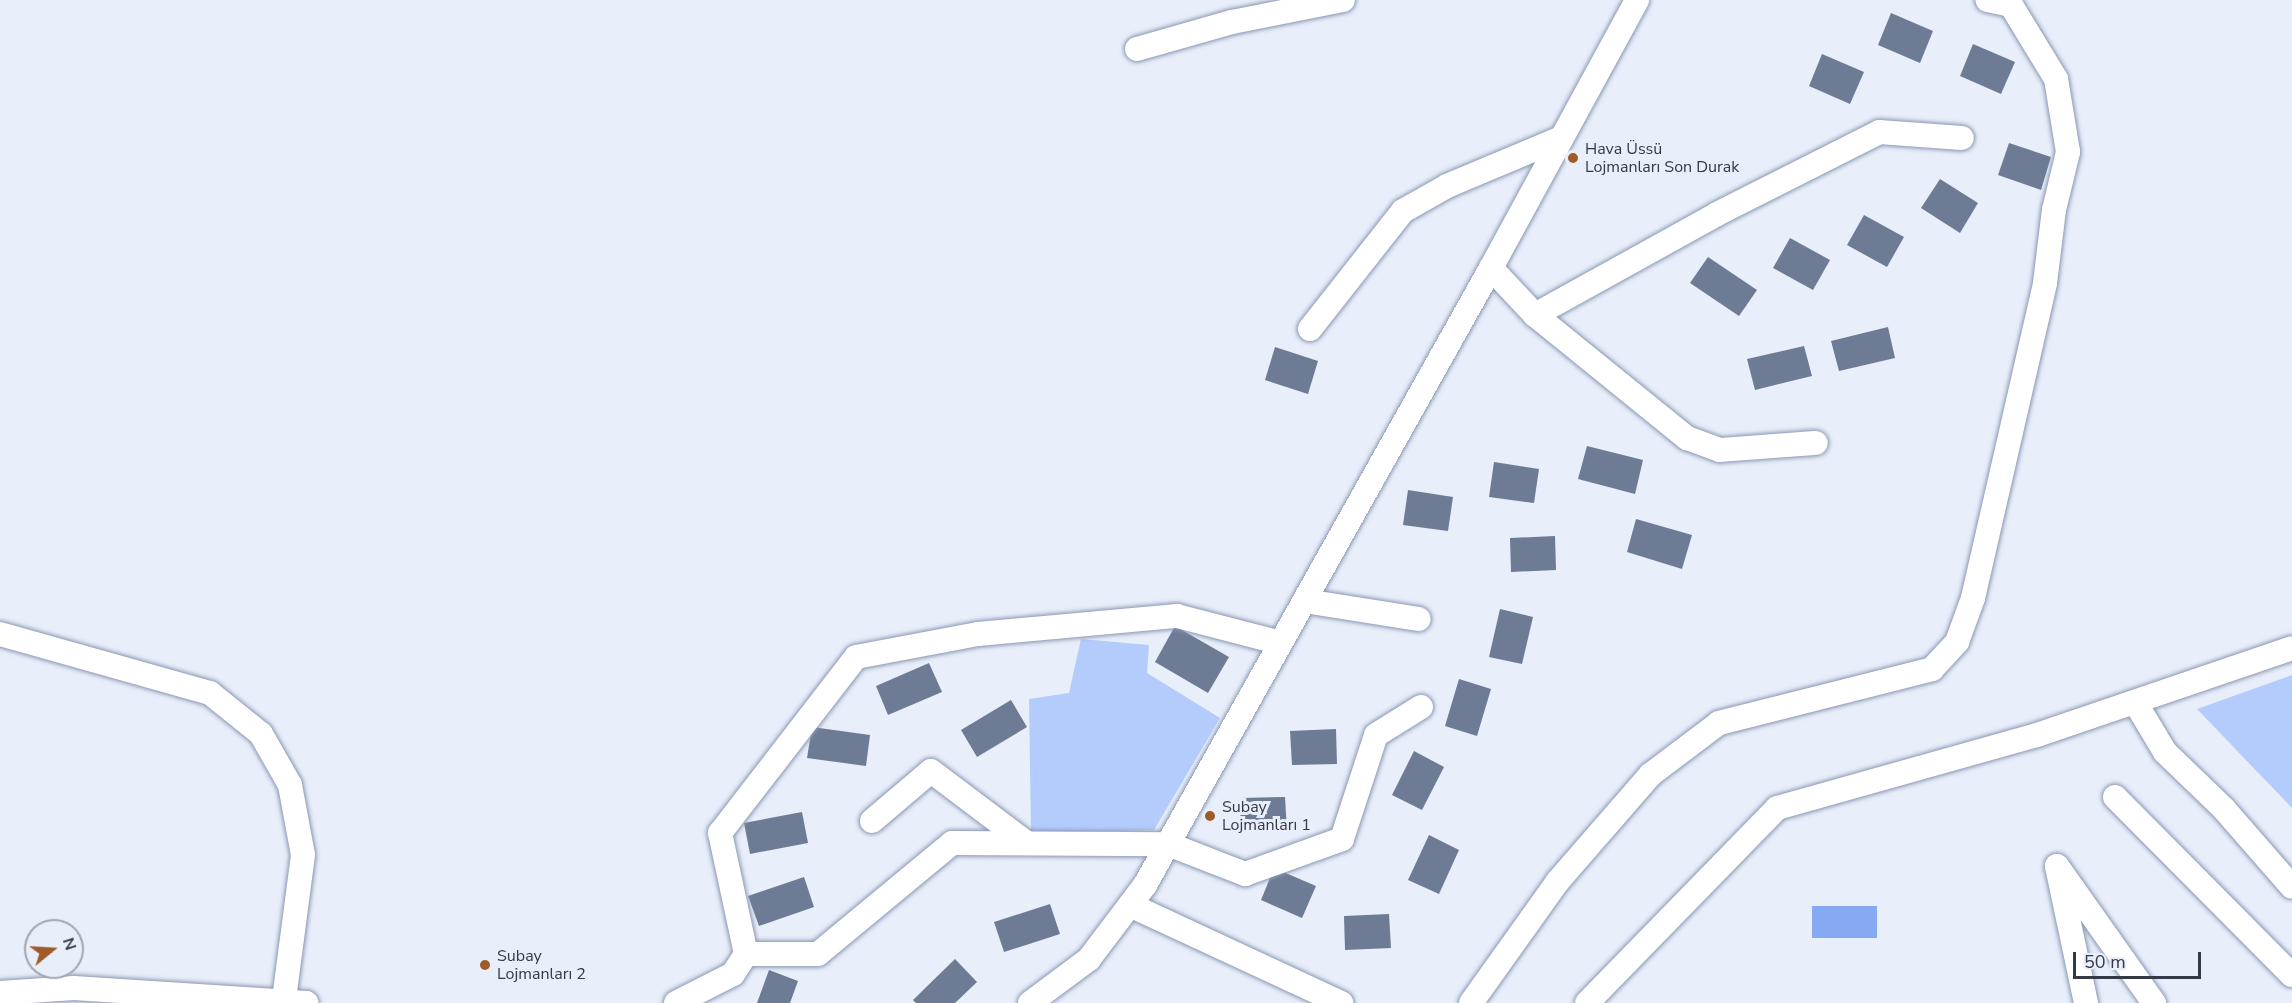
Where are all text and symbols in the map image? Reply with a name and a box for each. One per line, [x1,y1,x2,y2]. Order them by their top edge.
place label: Hava Üssü Lojmanları Son Durak [1585,139,1739,177]
marker: Hava Üssü Lojmanları Son Durak [1566,151,1580,165]
place label: Subay Lojmanları 1 [1222,797,1311,835]
marker: Subay Lojmanları 1 [1203,809,1217,823]
north arrow [24,919,84,979]
text: N [57,935,82,953]
scale bar [2076,940,2204,978]
place label: Subay Lojmanları 2 [497,946,586,984]
text: 50 m [2084,950,2126,974]
marker: Subay Lojmanları 2 [478,958,492,972]

